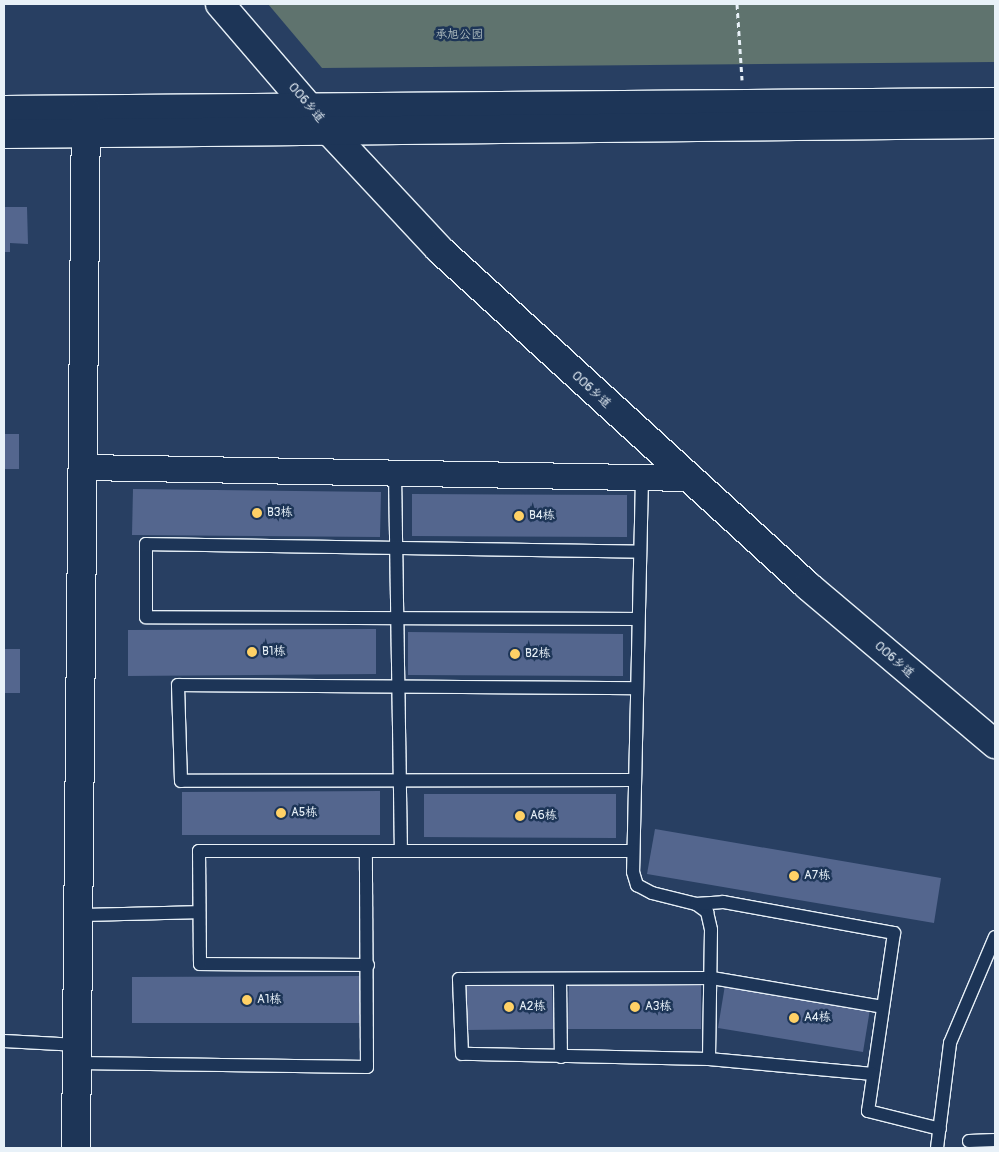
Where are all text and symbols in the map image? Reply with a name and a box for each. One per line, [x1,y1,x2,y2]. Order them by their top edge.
park label: 承旭公园 [435,28,483,42]
street label: 006乡道 [285,80,327,126]
street label: 006乡道 [569,369,613,411]
place label: B3栋 [267,506,292,520]
marker: B3栋 [251,507,263,519]
place label: B4栋 [529,509,555,523]
marker: B4栋 [513,510,525,522]
street label: 006乡道 [871,639,917,681]
place label: B1栋 [262,645,285,659]
marker: B1栋 [246,646,258,658]
place label: B2栋 [525,647,550,661]
marker: B2栋 [509,648,521,660]
place label: A5栋 [291,806,317,820]
marker: A5栋 [275,807,287,819]
place label: A6栋 [530,809,557,823]
marker: A6栋 [514,810,526,822]
place label: A7栋 [804,869,830,883]
marker: A7栋 [788,870,800,882]
place label: A1栋 [257,993,281,1007]
marker: A1栋 [241,994,253,1006]
place label: A2栋 [519,1000,545,1014]
place label: A3栋 [645,1000,671,1014]
marker: A2栋 [503,1001,515,1013]
marker: A3栋 [629,1001,641,1013]
place label: A4栋 [804,1011,831,1025]
marker: A4栋 [788,1012,800,1024]

